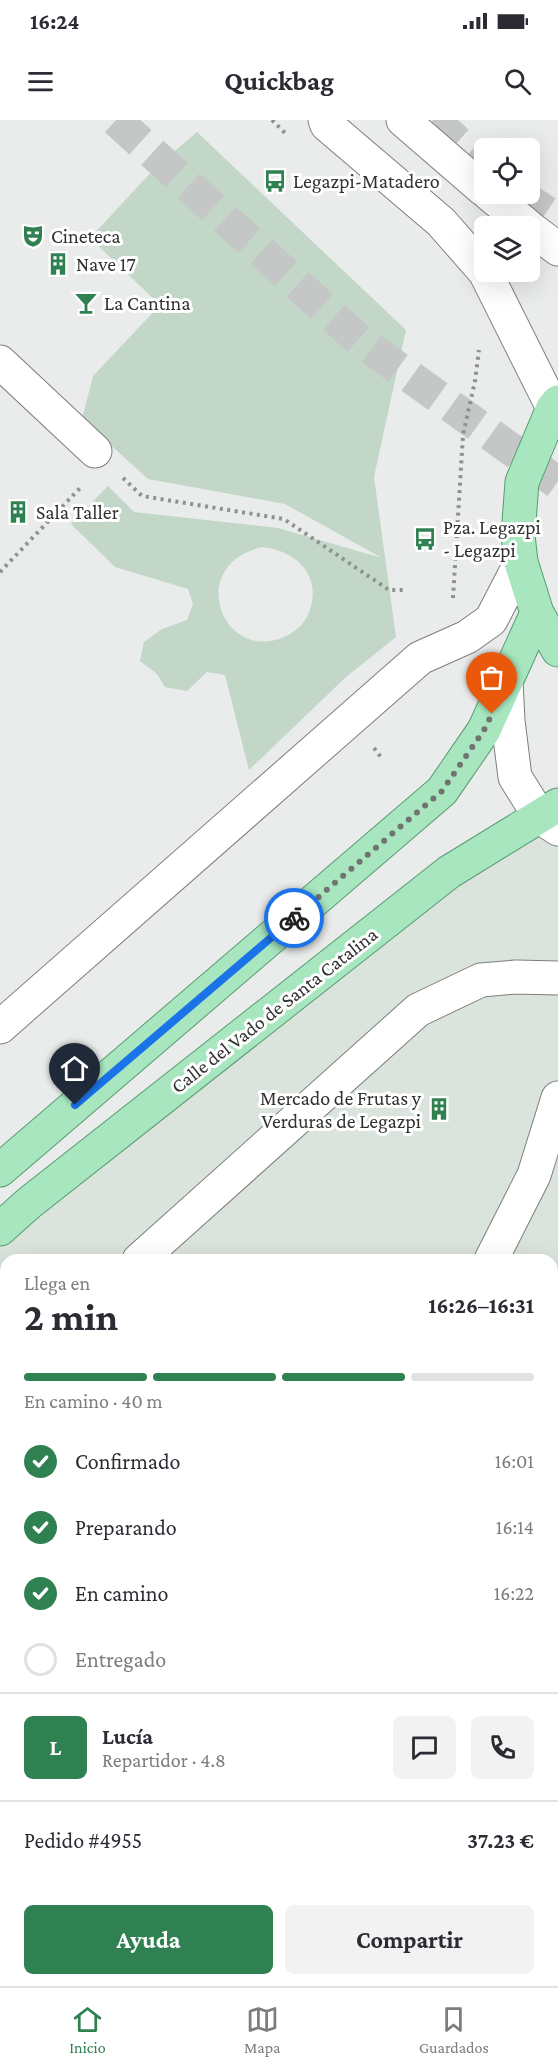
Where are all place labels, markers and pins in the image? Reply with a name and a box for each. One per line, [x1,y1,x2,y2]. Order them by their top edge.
bus stop icon: Legazpi-Matadero [262,168,288,194]
place label: Legazpi-Matadero [293,170,440,193]
theatre icon: Cineteca [20,223,46,249]
place label: Cineteca [51,225,120,247]
building icon: Nave 17 [45,251,71,277]
place label: Nave 17 [76,253,136,275]
bar icon: La Cantina [73,290,99,316]
place label: La Cantina [104,292,191,314]
building icon: Sala Taller [5,499,31,525]
place label: Sala Taller [36,501,119,523]
place label: Pza. Legazpi - Legazpi [443,516,541,562]
bus stop icon: Pza. Legazpi - Legazpi [412,526,438,552]
pin [466,652,517,714]
pin [49,1043,100,1105]
place label: Mercado de Frutas y Verduras de Legazpi [260,1087,422,1133]
building icon: Mercado de Frutas y Verduras de Legazpi [426,1096,452,1122]

